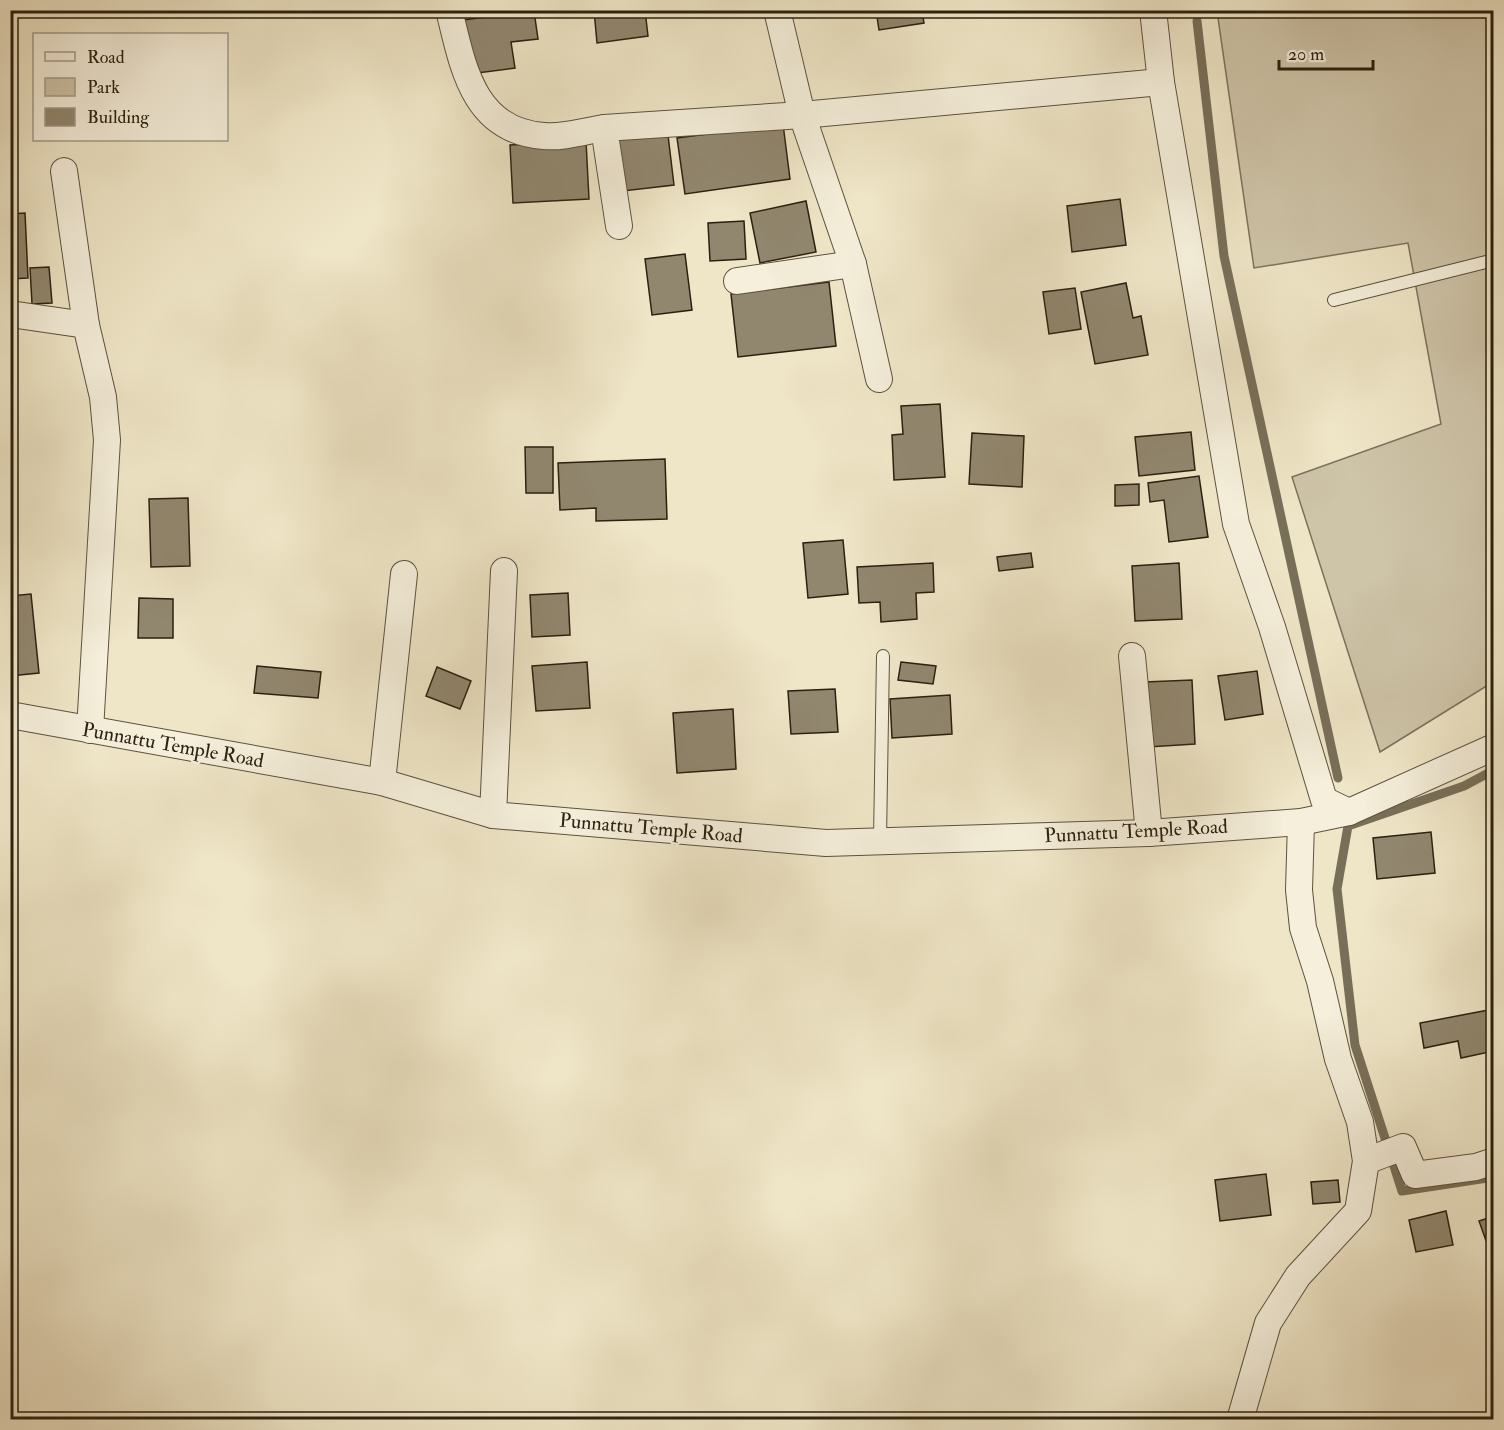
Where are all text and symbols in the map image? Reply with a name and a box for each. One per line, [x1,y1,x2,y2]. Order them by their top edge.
legend [33,33,228,141]
scale bar [1279,33,1374,71]
text: 20 m [1288,43,1324,66]
text: Road [87,46,125,69]
text: Park [87,76,120,99]
text: Building [87,106,150,129]
street label: Punnattu Temple Road [80,717,266,774]
street label: Punnattu Temple Road [558,808,744,849]
street label: Punnattu Temple Road [1043,814,1229,849]

